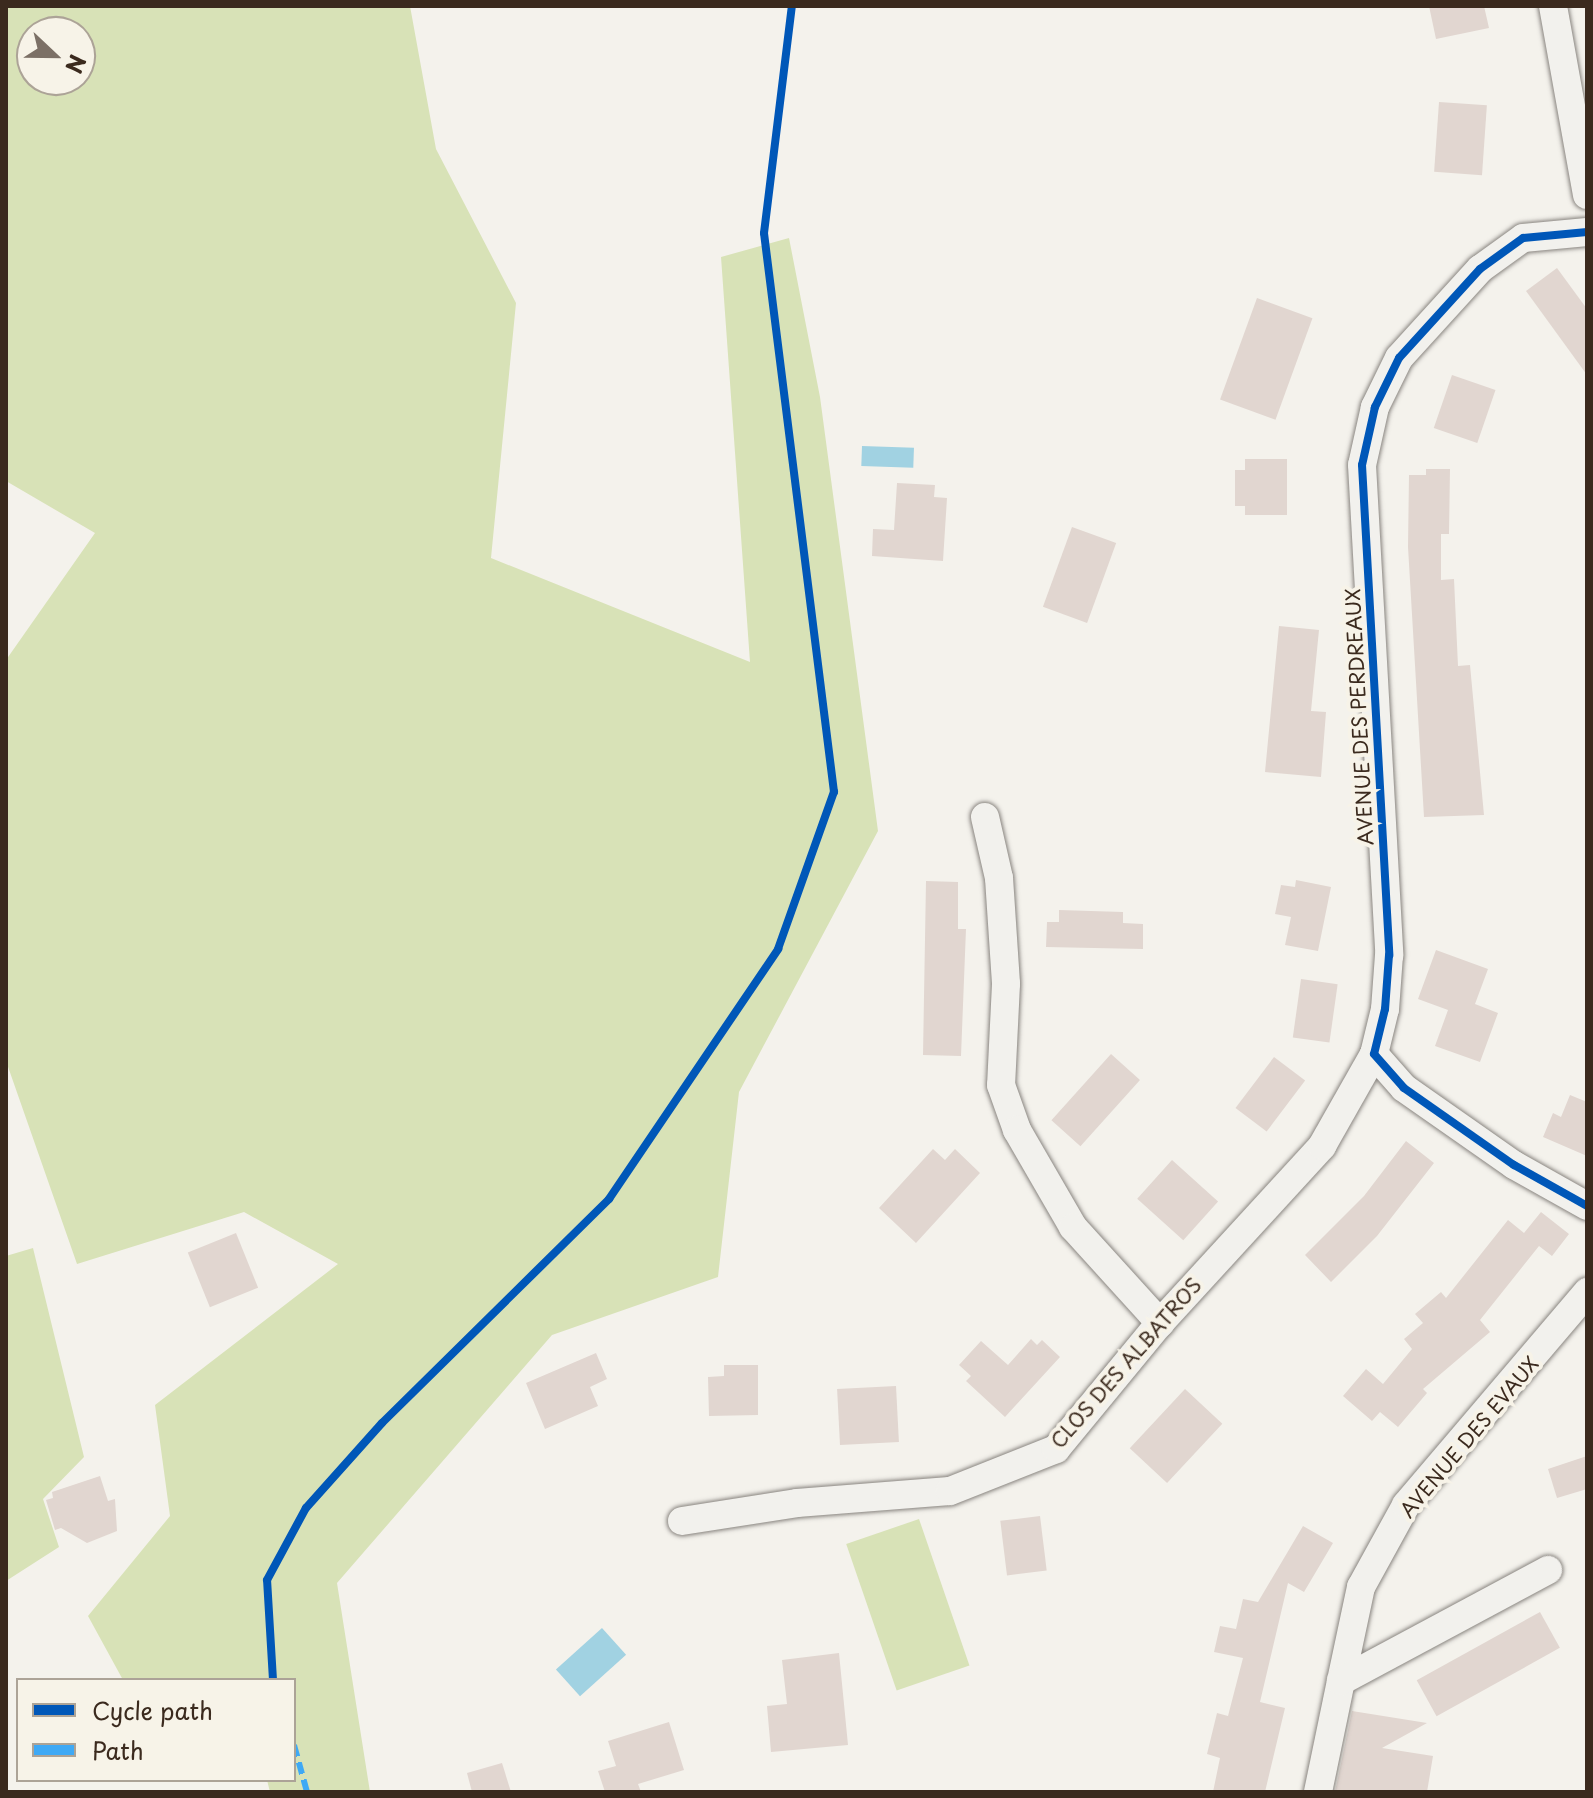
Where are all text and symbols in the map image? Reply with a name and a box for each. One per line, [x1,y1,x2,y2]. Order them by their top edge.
north arrow [16,16,96,96]
text: N [58,50,95,79]
street label: AVENUE DES PERDREAUX [1340,587,1378,847]
street label: CLOS DES ALBATROS [1045,1272,1207,1454]
street label: AVENUE DES EVAUX [1394,1351,1544,1523]
legend [16,1678,296,1782]
text: Cycle path [92,1692,213,1728]
text: Path [92,1732,144,1768]

